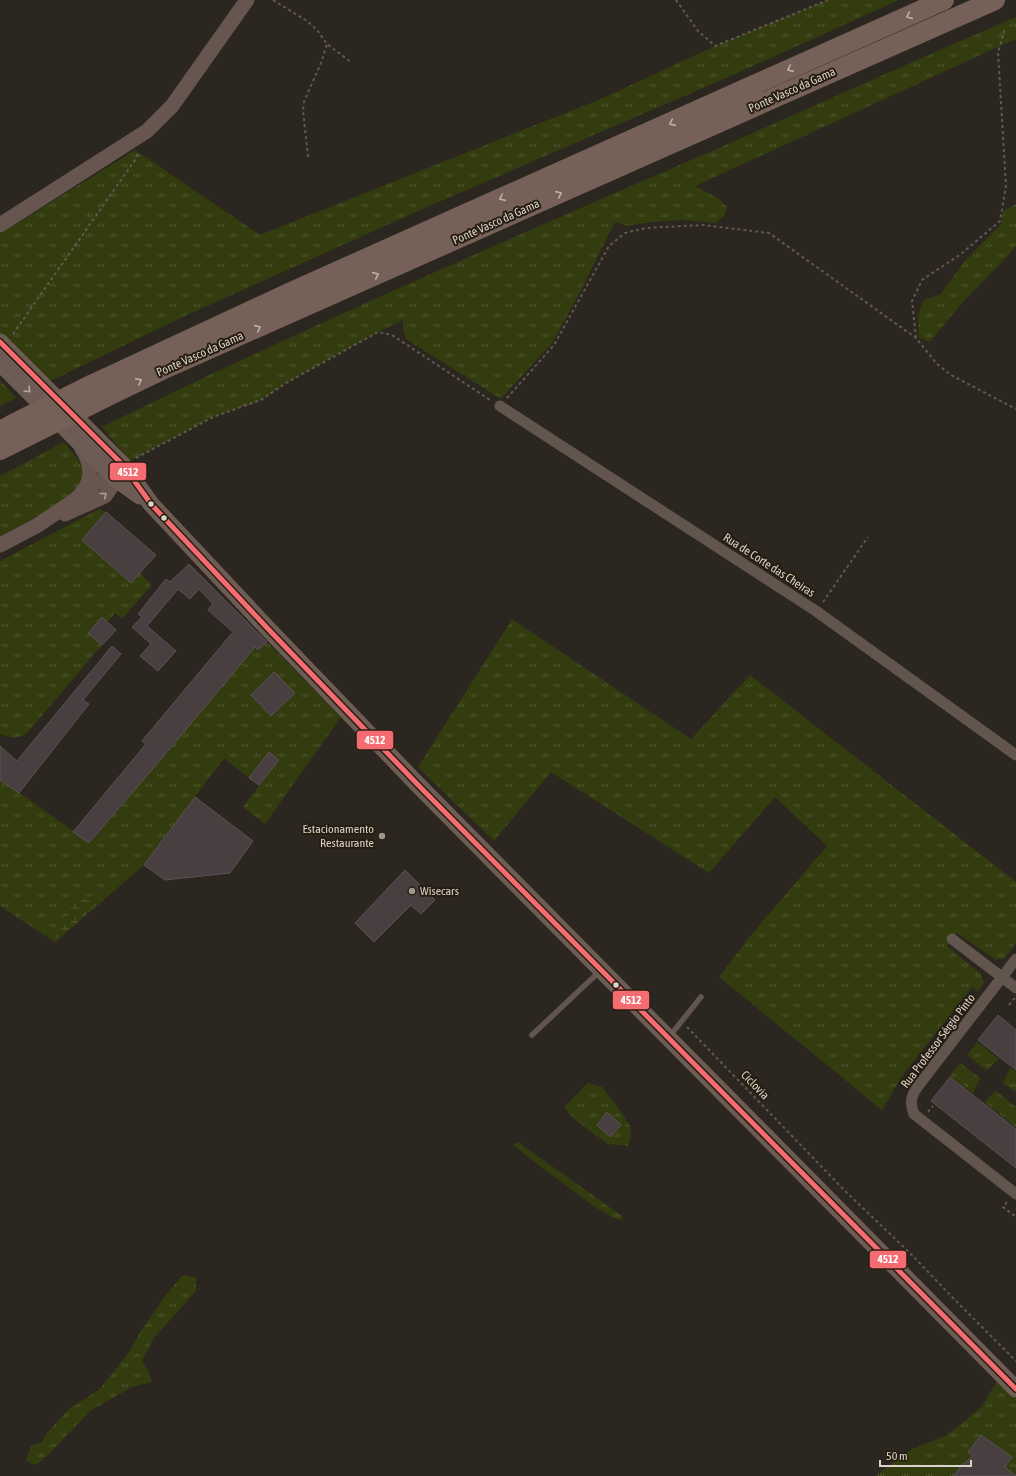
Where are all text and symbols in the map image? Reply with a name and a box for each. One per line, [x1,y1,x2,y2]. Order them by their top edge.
one-way arrow [905,11,913,19]
one-way arrow [787,64,795,72]
street label: Ponte Vasco da Gama [746,65,838,115]
one-way arrow [668,118,675,126]
one-way arrow [555,191,563,199]
one-way arrow [498,194,505,202]
street label: Ponte Vasco da Gama [450,197,542,247]
one-way arrow [372,272,380,280]
one-way arrow [253,325,261,333]
street label: Ponte Vasco da Gama [154,329,246,379]
one-way arrow [135,378,143,386]
one-way arrow [23,385,30,393]
line badge: 4512 [109,462,147,481]
text: 4512 [117,466,138,478]
one-way arrow [99,492,107,499]
unlabelled marker [146,499,156,509]
unlabelled marker [159,513,169,523]
street label: Rua de Corte das Cheiras [721,530,817,600]
line badge: 4512 [356,730,394,750]
text: 4512 [364,734,385,746]
place label: Estacionamento Restaurante [302,822,374,850]
marker: Estacionamento Restaurante [377,831,387,841]
place label: Wisecars [420,884,459,898]
marker: Wisecars [407,886,417,896]
unlabelled marker [611,980,621,990]
line badge: 4512 [612,990,650,1010]
street label: Rua Professor Sérgio Pinto [898,991,978,1091]
text: 4512 [620,994,641,1006]
street label: Ciclovia [738,1068,772,1102]
line badge: 4512 [869,1250,907,1269]
text: 4512 [877,1253,898,1265]
scale bar [880,1442,971,1468]
text: 50 m [886,1449,908,1463]

